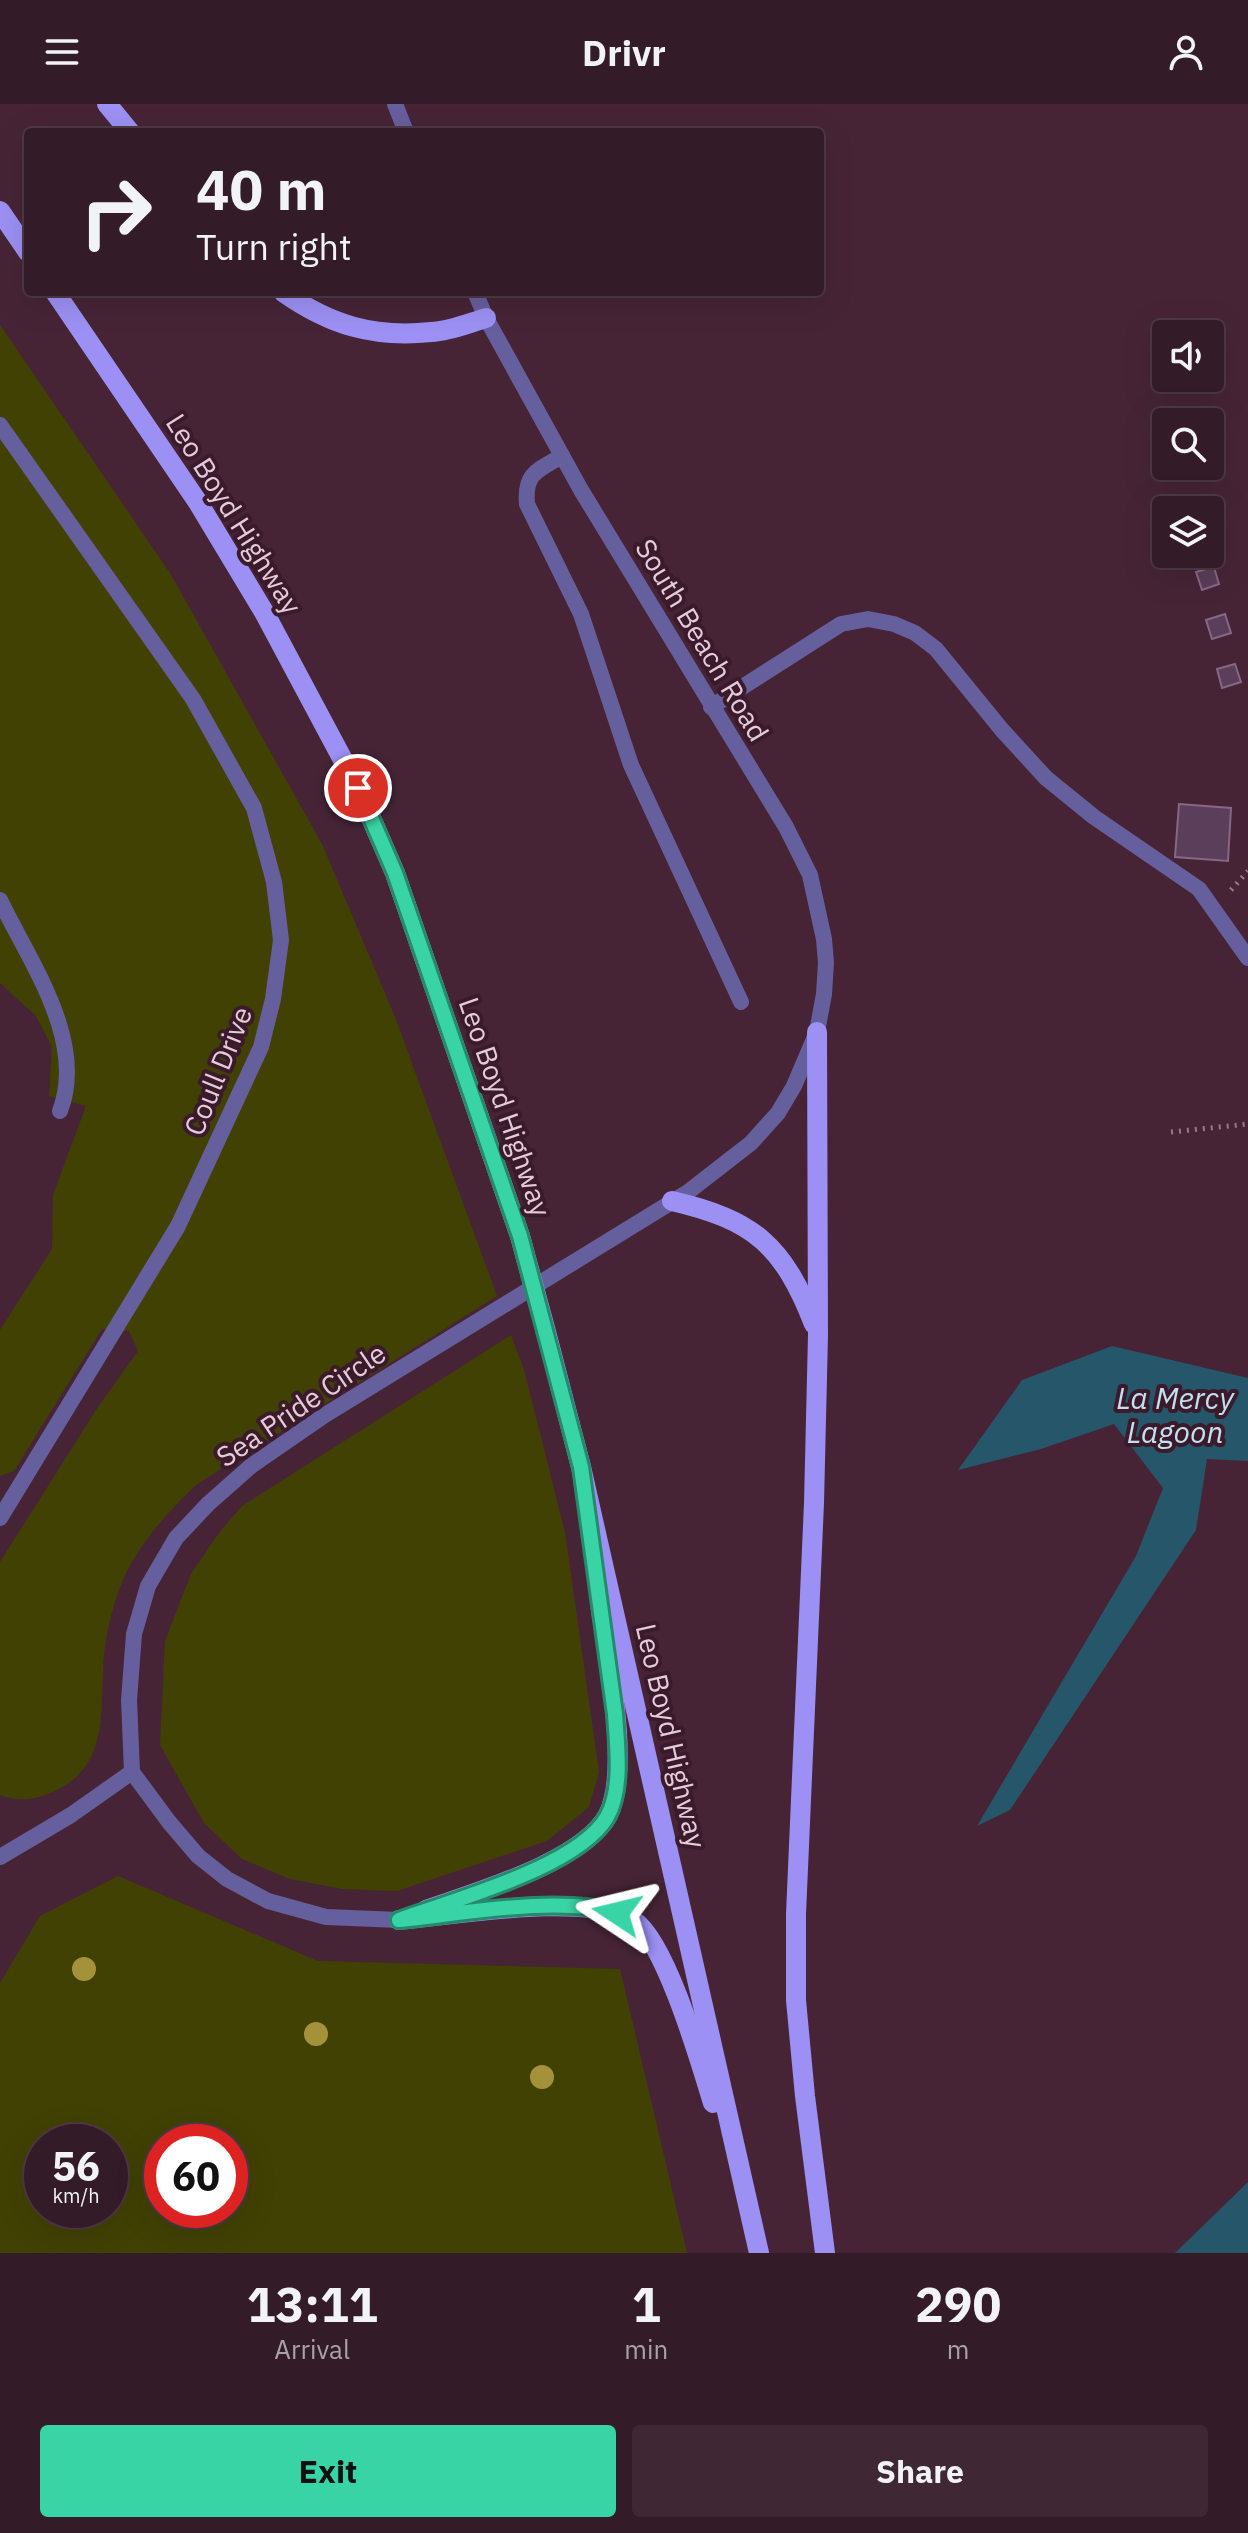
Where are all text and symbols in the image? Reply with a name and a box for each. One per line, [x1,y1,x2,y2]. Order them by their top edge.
text: Drivr [582,29,666,76]
icon: menu [40,30,84,74]
icon: person [1164,30,1208,74]
text: 40 m [196,153,326,225]
icon: right [64,160,168,264]
text: Turn right [196,223,352,270]
map controls [1152,320,1224,568]
button: sound [1152,320,1224,392]
street label: Leo Boyd Highway [158,407,311,621]
button: search [1152,408,1224,480]
button: layers [1152,496,1224,568]
street label: South Beach Road [627,532,777,748]
pin [324,754,392,822]
icon: arrive [336,766,380,810]
street label: Leo Boyd Highway [451,992,560,1221]
street label: Coull Drive [175,1001,260,1141]
street label: Sea Pride Circle [209,1334,393,1475]
water label: La Mercy Lagoon [1116,1378,1235,1451]
street label: Leo Boyd Highway [628,1620,715,1852]
position arrow [575,1871,659,1955]
speed limit sign: 60 [144,2124,248,2228]
text: 56 [52,2140,100,2192]
text: km/h [52,2182,100,2209]
text: 13:11 [247,2273,378,2335]
text: 1 [632,2273,661,2335]
text: 290 [915,2273,1001,2335]
text: Arrival [274,2332,350,2366]
text: min [624,2332,668,2366]
text: m [947,2332,969,2366]
button: Exit [40,2425,616,2517]
button: Share [632,2425,1208,2517]

